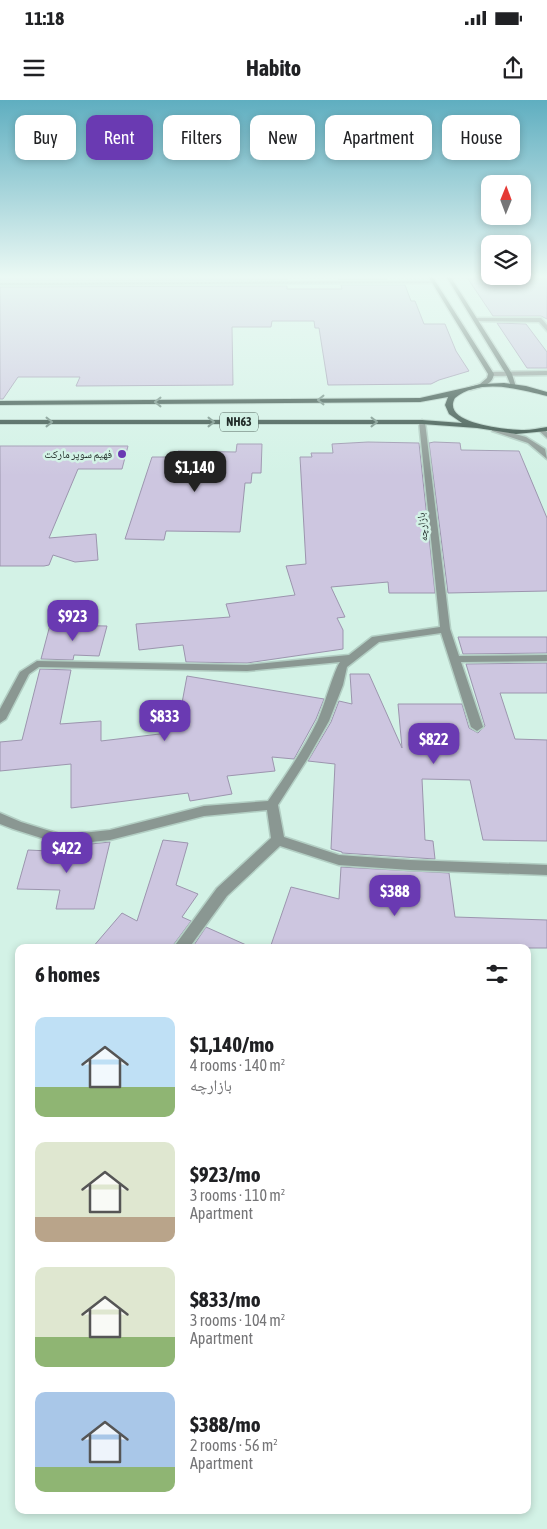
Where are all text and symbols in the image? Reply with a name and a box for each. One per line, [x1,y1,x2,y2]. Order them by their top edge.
text: 11:18 [25,7,64,29]
icon: menu [20,54,48,82]
icon: share [499,54,527,82]
text: Habito [246,55,301,81]
chip: Buy [15,115,76,160]
chip: Rent [86,115,153,160]
chip: Filters [163,115,240,160]
chip: New [250,115,315,160]
chip: Apartment [325,115,432,160]
chip: House [442,115,520,160]
north arrow [481,175,531,225]
map controls [481,175,531,285]
button: layers [481,235,531,285]
one-way arrow [316,395,324,405]
one-way arrow [154,397,162,407]
road number: NH63 [220,413,258,432]
one-way arrow [45,417,53,427]
one-way arrow [208,417,215,427]
one-way arrow [370,417,378,427]
place label: فهیم سوپر مارکت [44,448,112,462]
marker: فهیم سوپر مارکت [116,448,128,460]
pin: $1,140 [154,450,236,493]
text: $1,140 [175,458,215,476]
street label: بازارچه [415,512,430,542]
pin: $923 [43,600,103,642]
text: $923 [58,607,88,625]
pin: $833 [135,700,195,742]
text: $833 [150,707,180,725]
pin: $822 [404,722,464,765]
text: $822 [419,730,449,748]
pin: $422 [37,832,97,874]
text: $422 [52,839,82,857]
pin: $388 [365,874,425,917]
text: $388 [380,882,410,900]
icon: filters [483,960,511,988]
text: 6 homes [35,962,100,986]
text: $1,140/mo [190,1032,274,1056]
icon: home [75,1037,135,1097]
text: 4 rooms · 140 m² [190,1056,285,1074]
text: بازارچه [190,1076,232,1094]
icon: home [75,1162,135,1222]
text: $923/mo [190,1162,261,1186]
text: 3 rooms · 110 m² [190,1186,285,1204]
text: Apartment [190,1204,253,1222]
icon: home [75,1287,135,1347]
text: $833/mo [190,1287,261,1311]
text: 3 rooms · 104 m² [190,1311,285,1329]
text: Apartment [190,1329,253,1347]
icon: home [75,1412,135,1472]
text: $388/mo [190,1412,261,1436]
text: 2 rooms · 56 m² [190,1436,278,1454]
text: Apartment [190,1454,253,1472]

